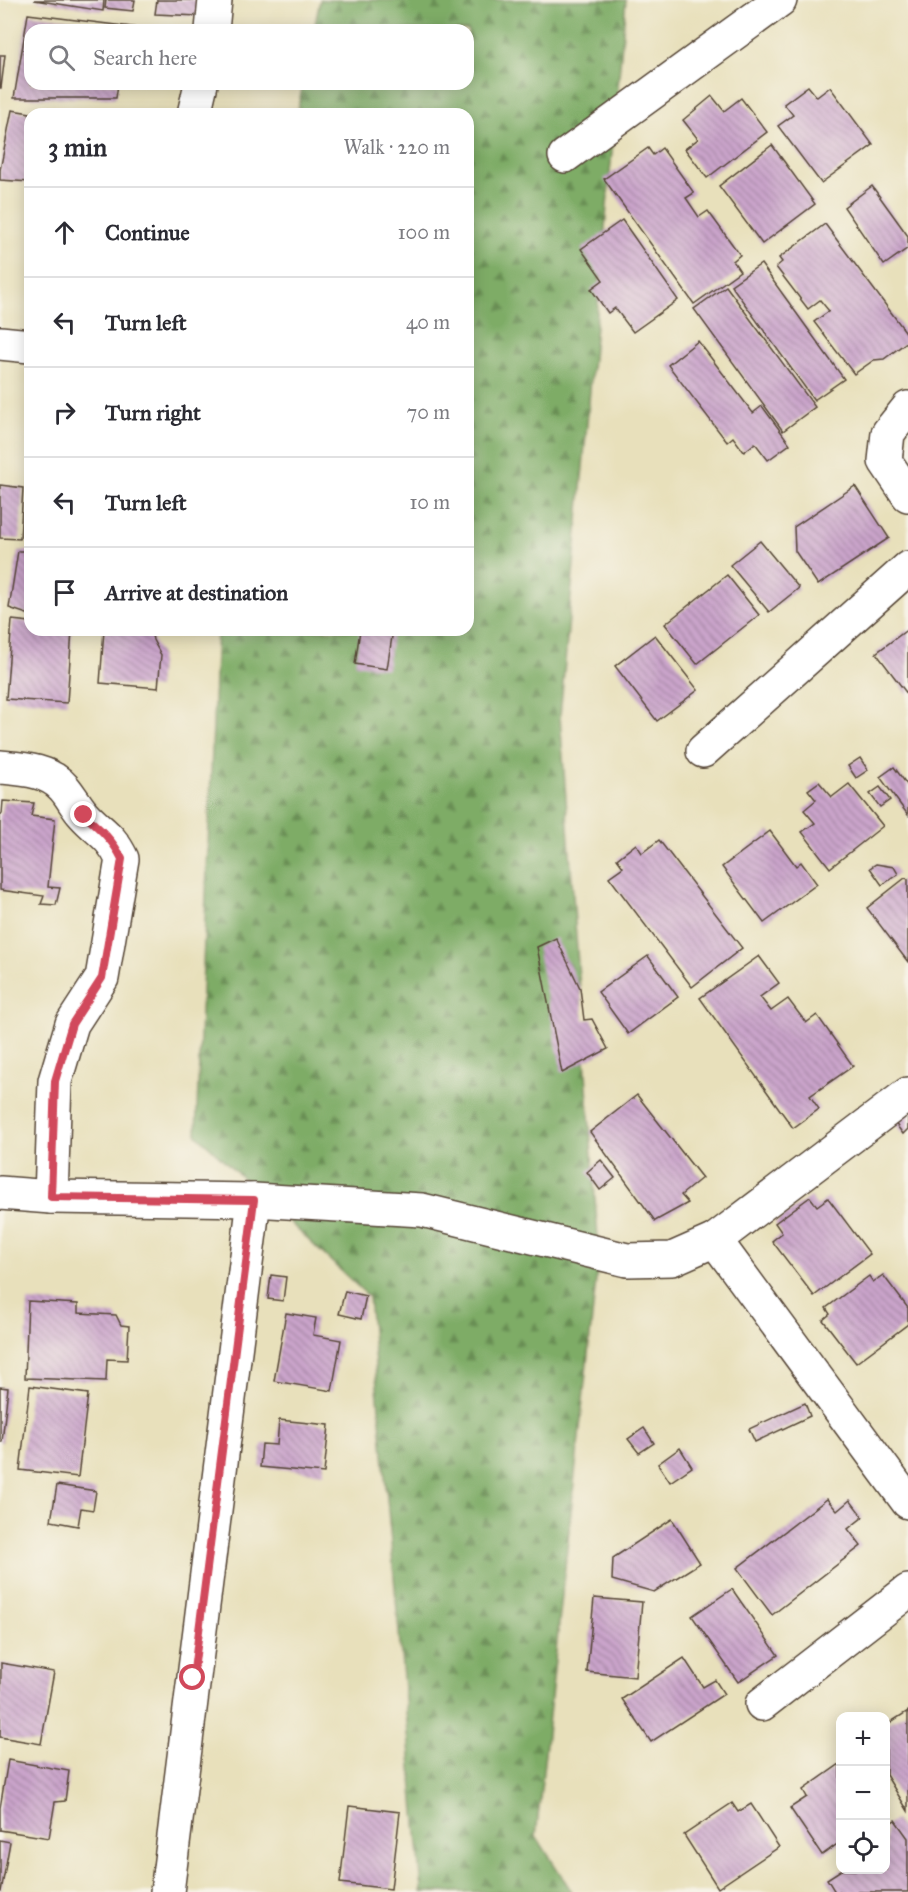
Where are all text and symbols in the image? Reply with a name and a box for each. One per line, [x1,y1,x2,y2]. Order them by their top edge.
search box [24,24,474,90]
icon: search [45,41,78,74]
text: Search here [93,44,197,71]
text: 3 min [48,131,107,163]
text: Walk · 220 m [343,135,450,159]
icon: ahead [48,216,81,249]
text: Continue [105,219,190,246]
text: 100 m [398,220,450,244]
icon: left [48,306,81,339]
text: Turn left [105,309,187,336]
text: 40 m [406,310,450,334]
icon: right [48,396,81,429]
text: Turn right [105,399,201,426]
text: 70 m [407,400,450,424]
icon: left [48,486,81,519]
text: Turn left [105,489,187,516]
text: 10 m [409,490,450,514]
icon: arrive [48,576,81,609]
text: Arrive at destination [105,579,288,606]
route end [70,801,96,827]
route start [179,1664,205,1690]
map controls [836,1712,890,1874]
button: + [836,1712,890,1766]
button: − [836,1766,890,1820]
button: locate [836,1820,890,1874]

